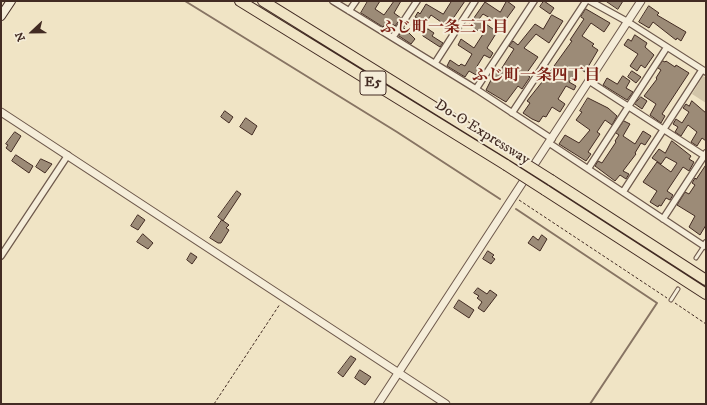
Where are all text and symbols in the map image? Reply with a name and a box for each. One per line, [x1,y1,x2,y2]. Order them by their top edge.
north arrow [12,12,52,52]
district label: ふじ町一条三丁目 [380,19,508,39]
text: N [13,30,29,43]
district label: ふじ町一条四丁目 [472,67,600,87]
road number: E5 [360,71,386,95]
street label: Do-O Expressway [431,97,533,169]

